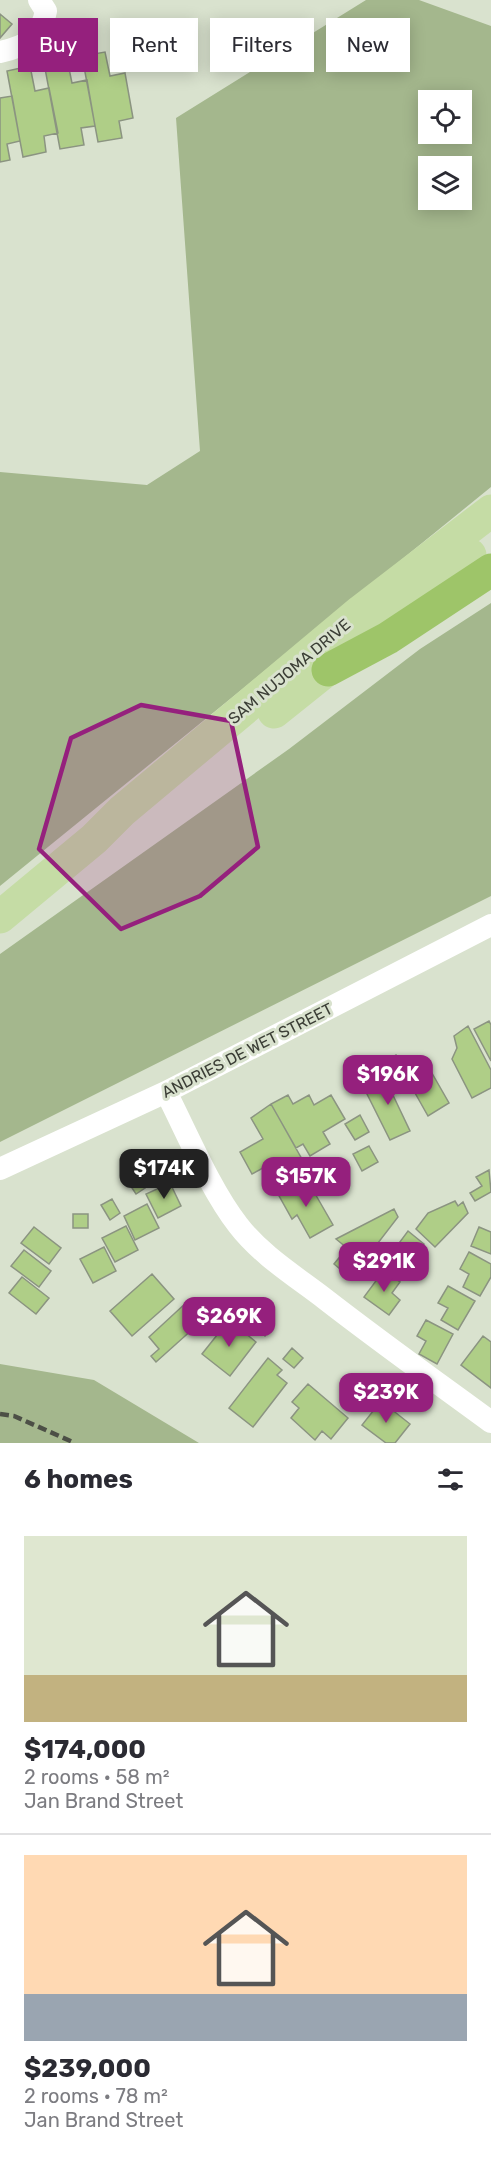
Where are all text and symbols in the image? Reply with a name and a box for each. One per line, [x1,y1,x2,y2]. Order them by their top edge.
chip: Buy [18,18,98,72]
chip: Rent [110,18,198,72]
chip: Filters [210,18,314,72]
chip: New [326,18,410,72]
map controls [418,90,472,210]
button: locate [418,90,472,144]
button: layers [418,156,472,210]
street label: SAM NUJOMA DRIVE [224,615,354,728]
street label: ANDRIES DE WET STREET [159,999,336,1102]
pin: $196K [346,1055,430,1106]
text: $196K [357,1062,419,1086]
pin: $174K [122,1149,206,1200]
text: $174K [133,1156,195,1180]
pin: $157K [264,1157,348,1208]
text: $157K [276,1164,336,1188]
pin: $291K [342,1242,426,1293]
text: $291K [353,1249,415,1273]
pin: $269K [187,1297,271,1348]
text: $269K [196,1304,262,1328]
pin: $239K [344,1373,428,1424]
text: $239K [353,1380,419,1404]
icon: filters [434,1463,467,1496]
text: 6 homes [24,1464,133,1495]
icon: home [192,1575,300,1683]
text: $174,000 [24,1734,146,1765]
text: 2 rooms · 58 m² [24,1765,170,1789]
text: Jan Brand Street [24,1789,183,1813]
icon: home [192,1894,300,2002]
text: $239,000 [24,2053,151,2084]
text: 2 rooms · 78 m² [24,2084,168,2108]
text: Jan Brand Street [24,2108,183,2132]

